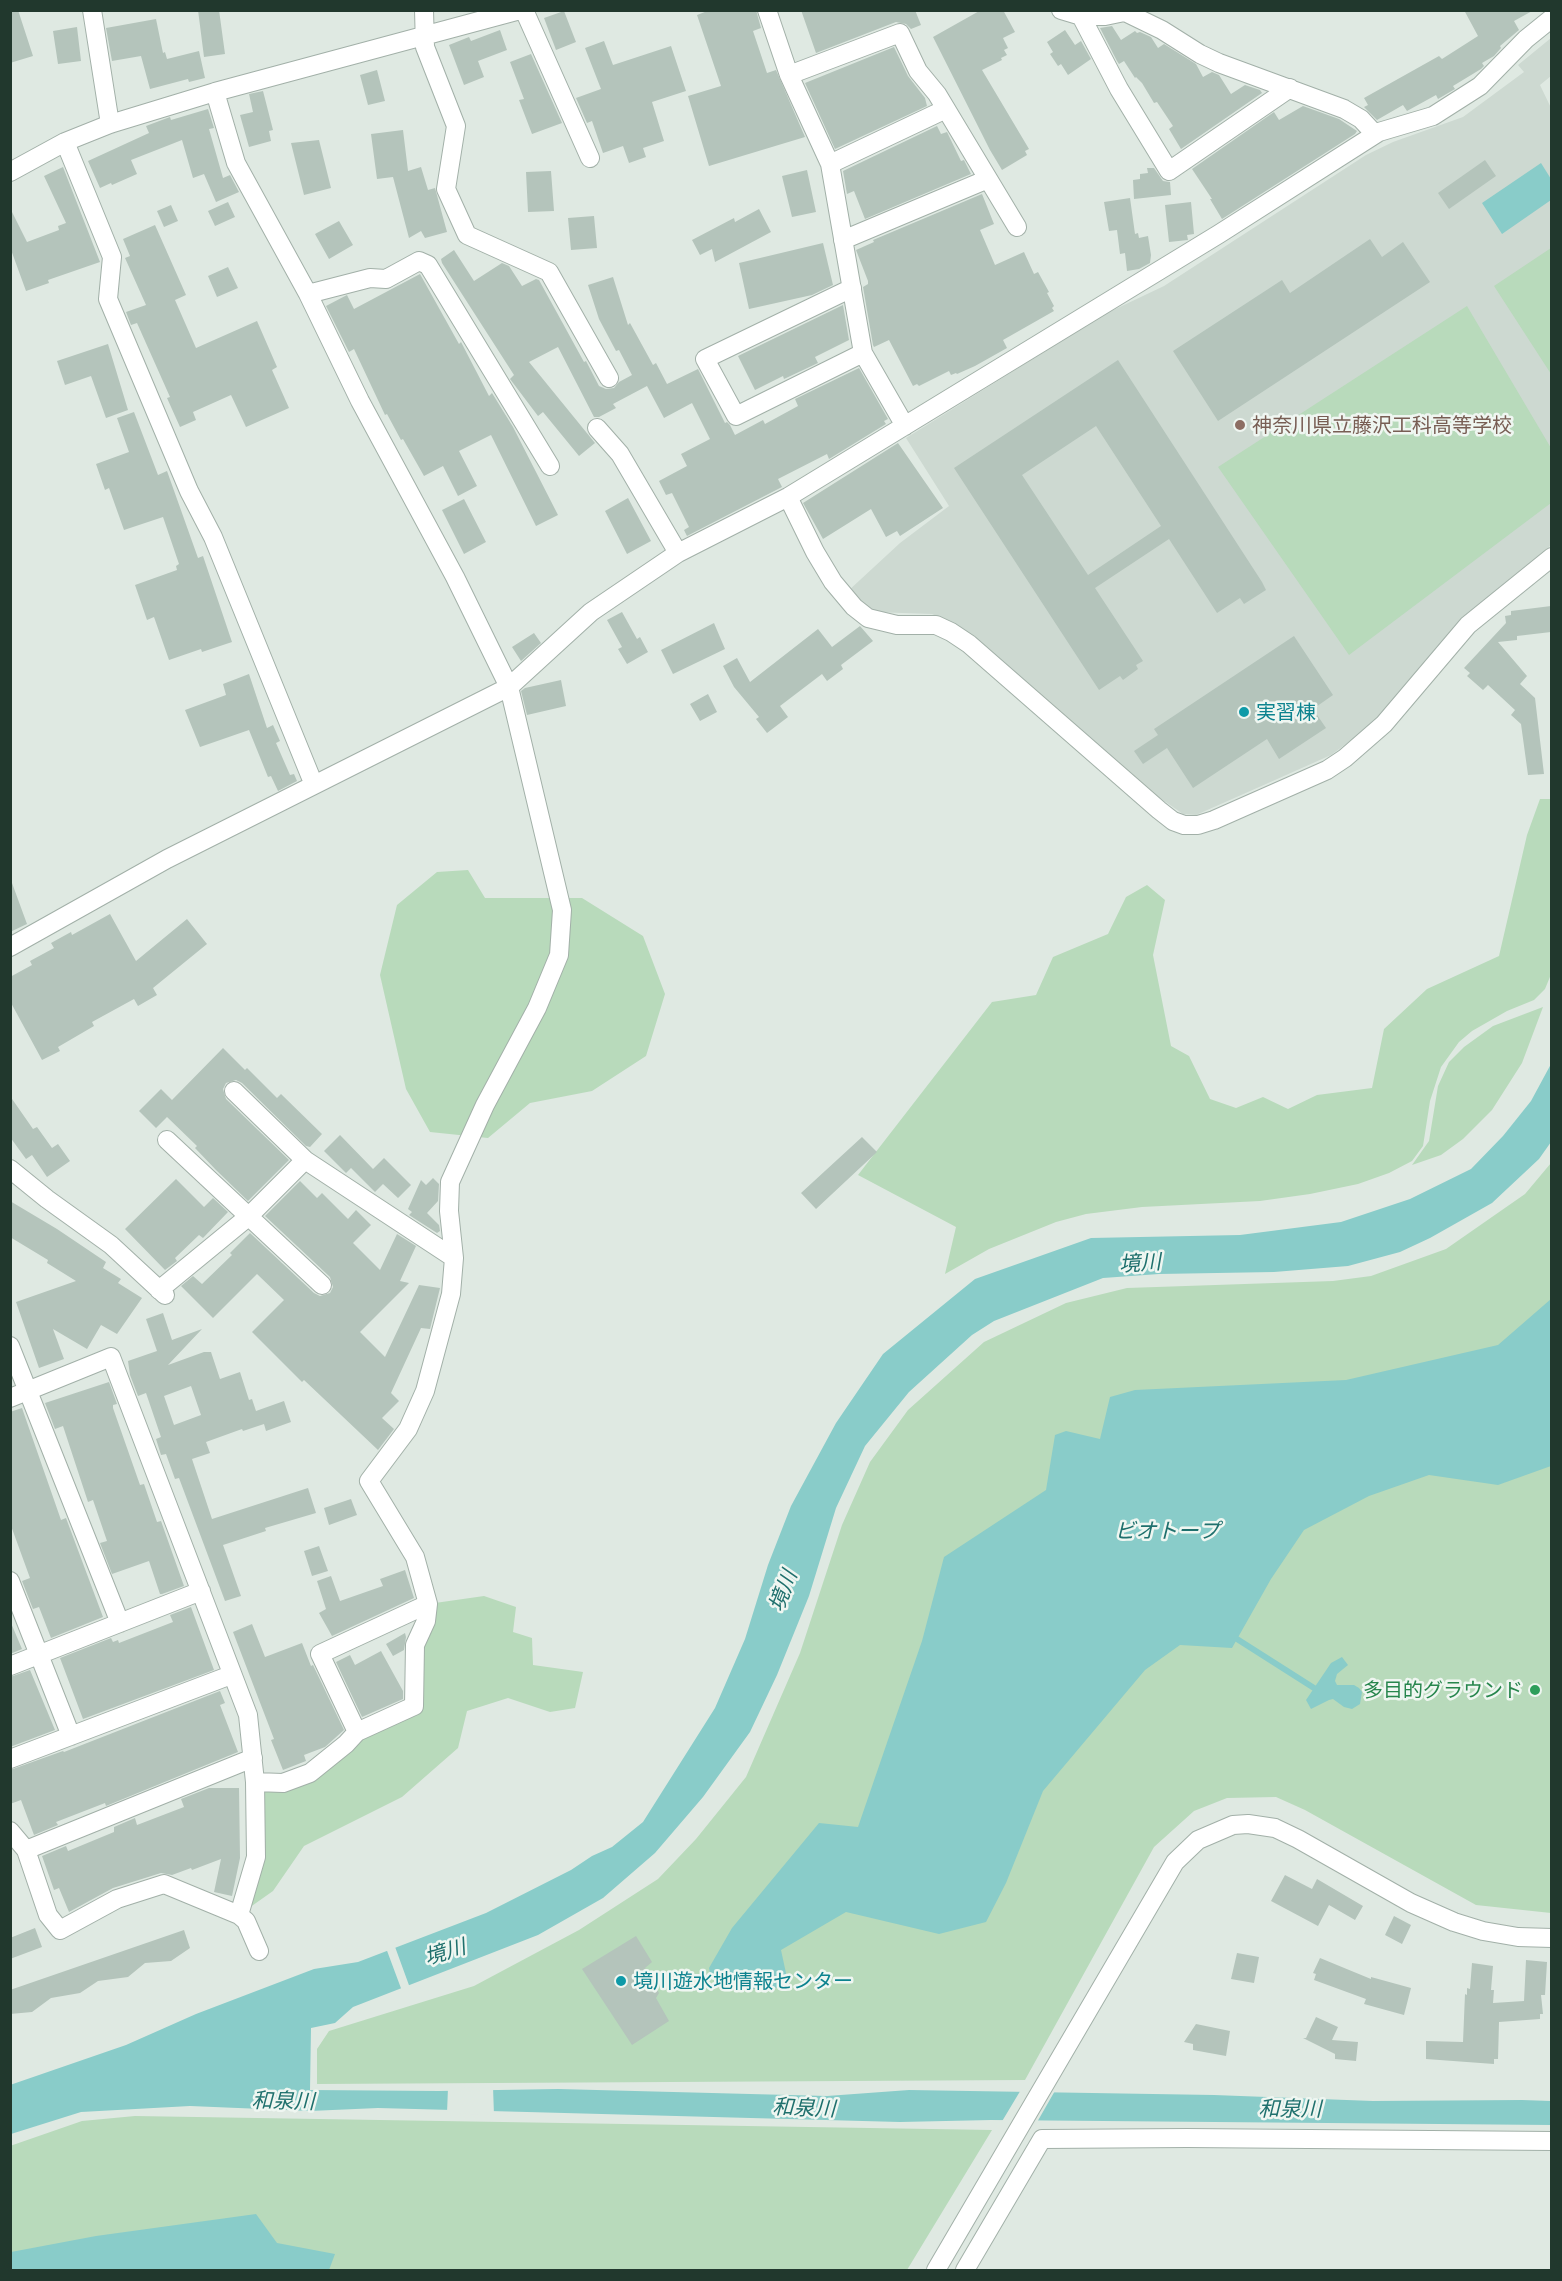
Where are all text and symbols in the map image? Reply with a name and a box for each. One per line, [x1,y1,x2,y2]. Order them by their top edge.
place label: 神奈川県立藤沢工科高等学校 [1252,413,1512,437]
marker: 神奈川県立藤沢工科高等学校 [1233,418,1247,432]
place label: 実習棟 [1256,700,1316,724]
marker: 実習棟 [1237,705,1251,719]
water label: 境川 [1118,1249,1162,1277]
water label: ビオトープ [1115,1518,1219,1544]
water label: 境川 [764,1567,802,1615]
place label: 多目的グラウンド [1363,1678,1523,1702]
marker: 多目的グラウンド [1528,1683,1542,1697]
water label: 境川 [421,1934,469,1970]
place label: 境川遊水地情報センター [633,1969,853,1993]
marker: 境川遊水地情報センター [614,1974,628,1988]
water label: 和泉川 [251,2088,315,2114]
water label: 和泉川 [772,2094,836,2122]
water label: 和泉川 [1259,2096,1321,2122]

